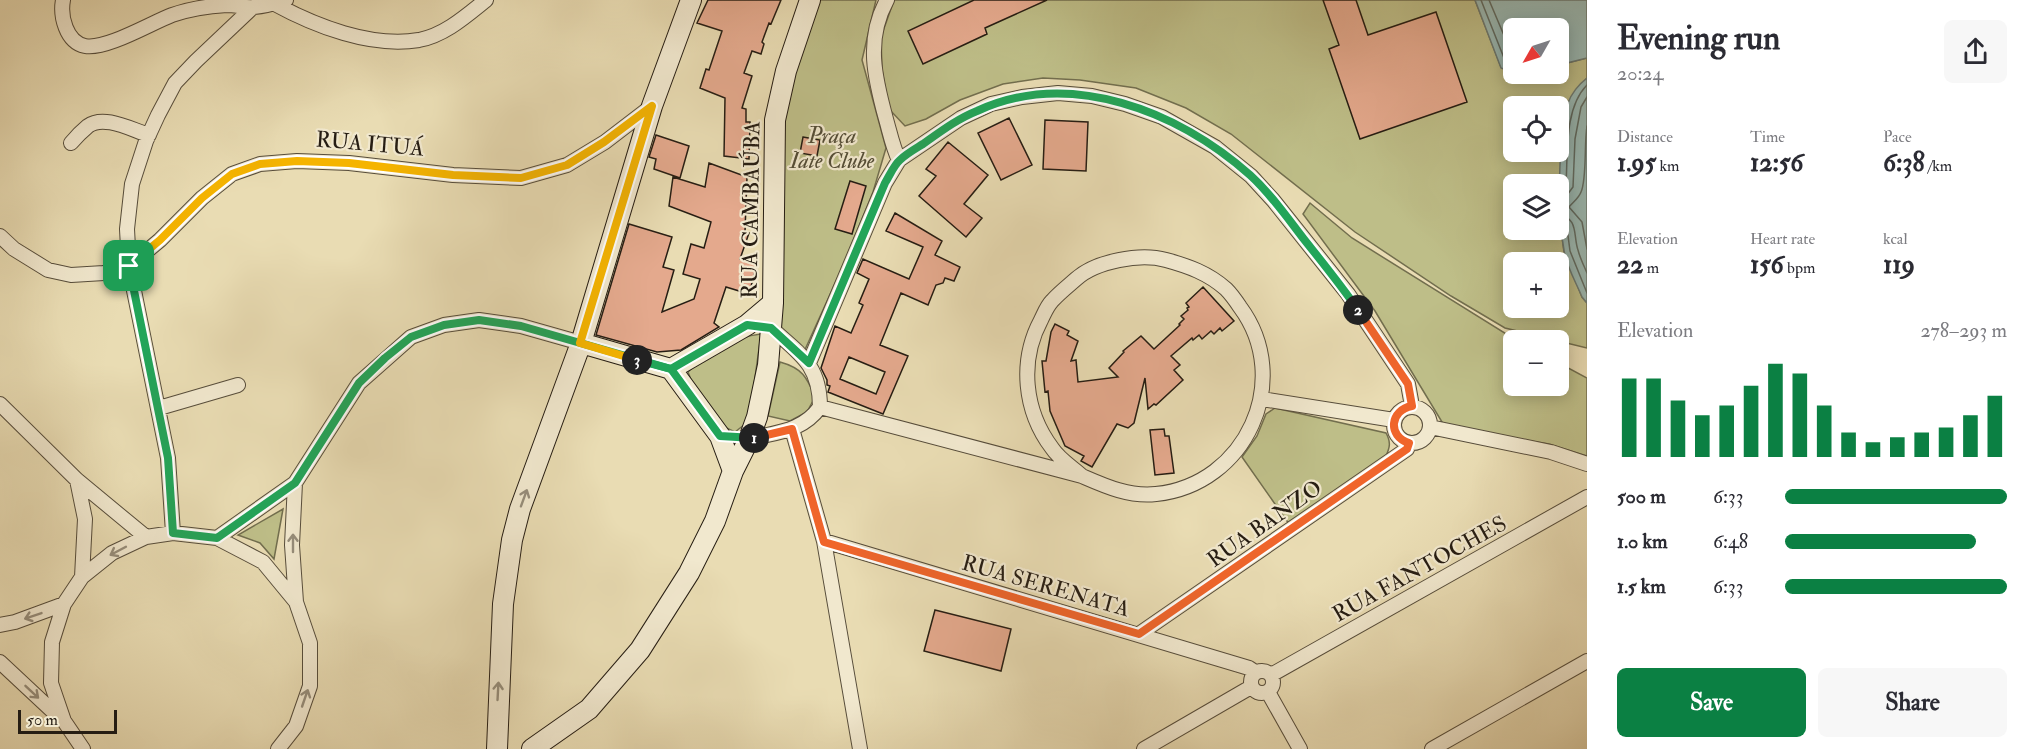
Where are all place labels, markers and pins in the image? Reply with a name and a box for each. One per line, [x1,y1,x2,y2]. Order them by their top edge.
pin [103,240,154,291]
pin: 2 [1343,295,1373,325]
pin: 3 [622,345,652,375]
pin: 1 [739,423,769,453]

